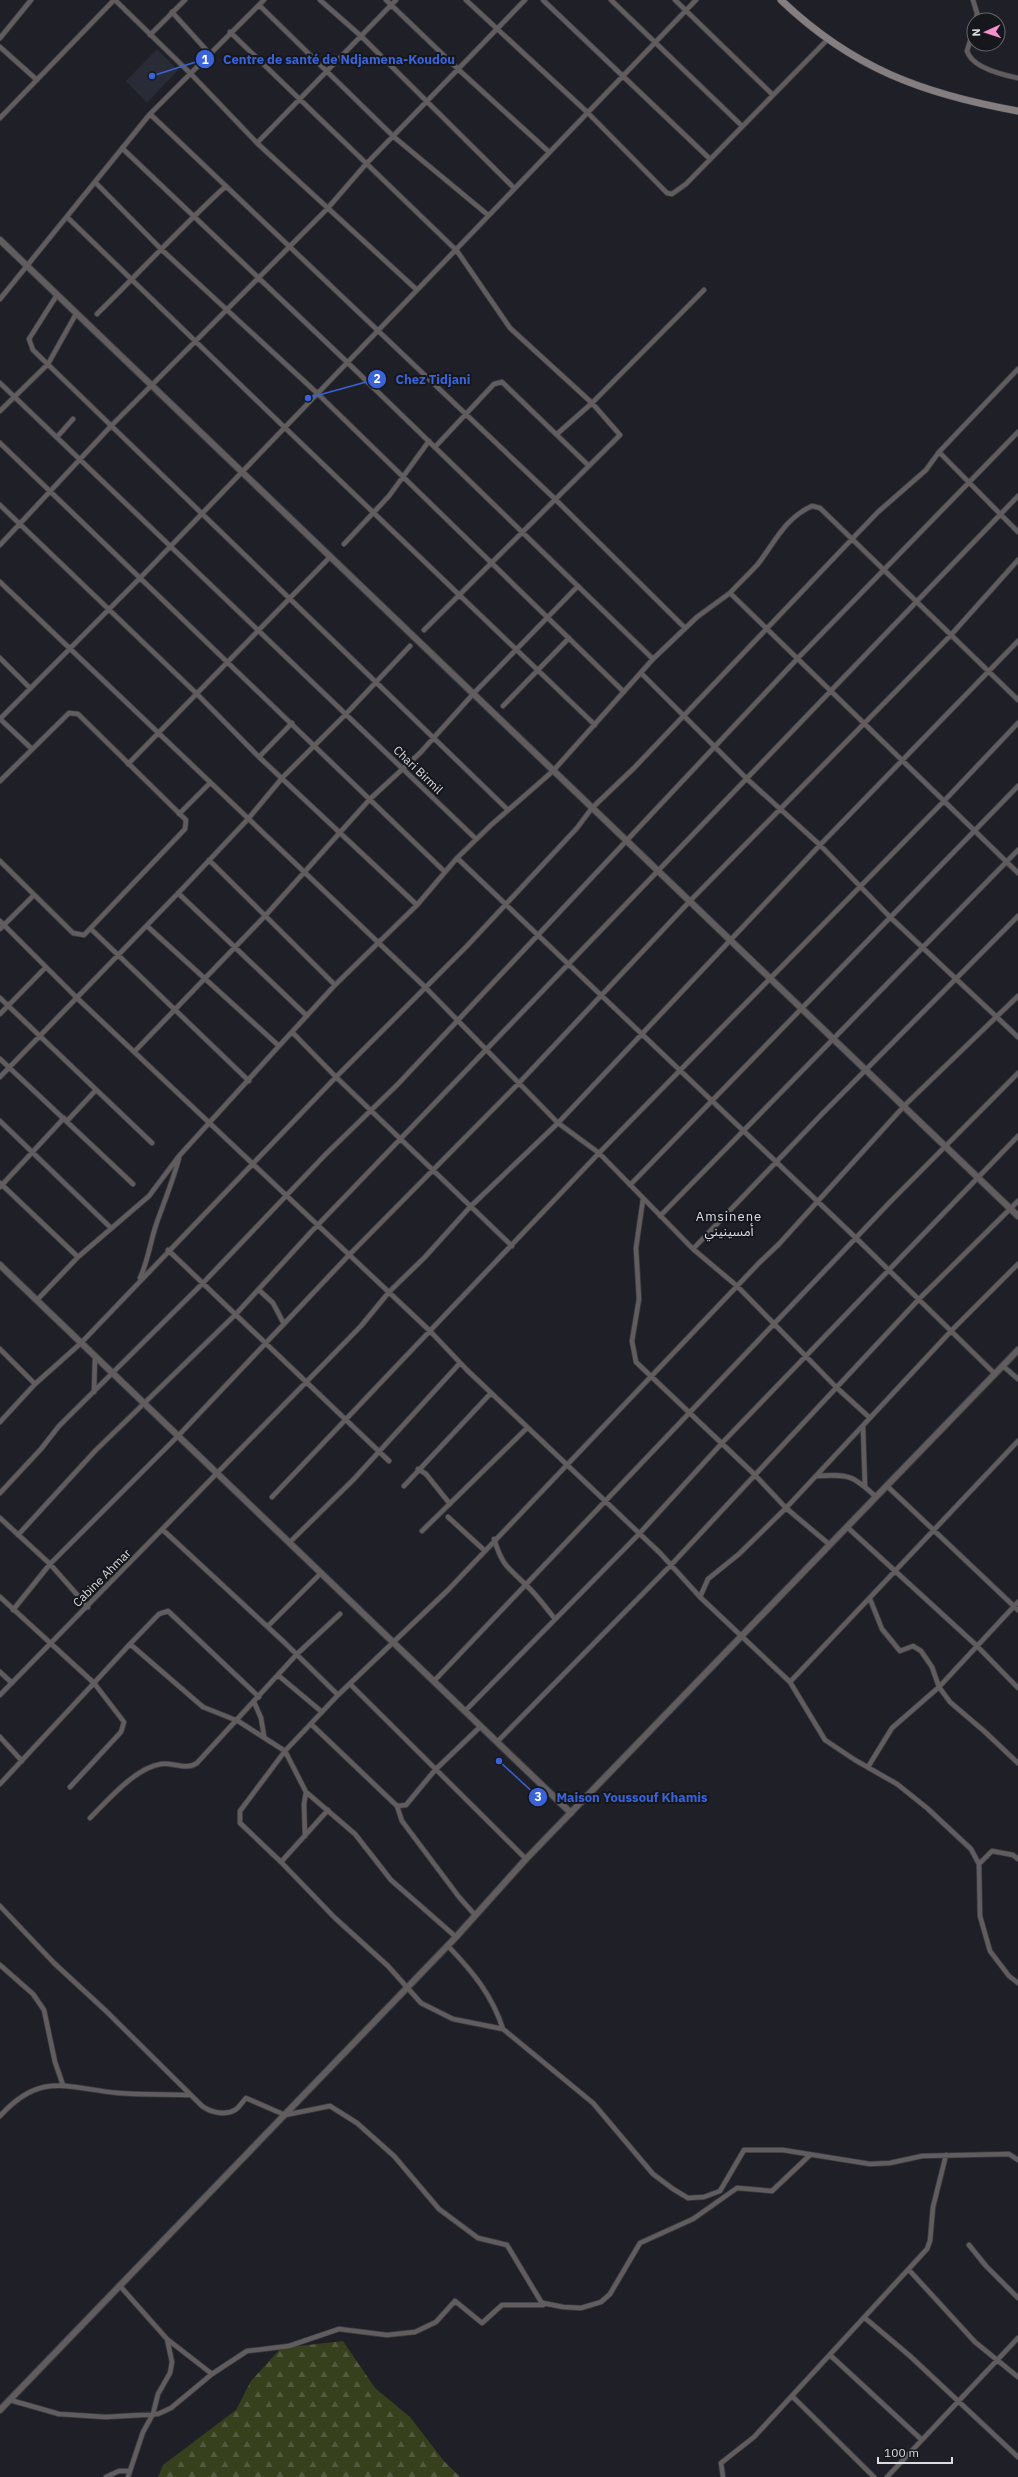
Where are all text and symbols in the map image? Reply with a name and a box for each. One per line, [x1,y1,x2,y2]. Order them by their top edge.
north arrow [966,12,1006,52]
text: N [969,28,983,37]
callout: Centre de santé de Ndjamena-Koudou [195,47,463,72]
text: Centre de santé de Ndjamena-Koudou [223,51,455,68]
text: 1 [201,52,209,67]
callout: Chez Tidjani [367,367,478,392]
text: 2 [373,371,381,386]
text: Chez Tidjani [395,371,471,388]
street label: Chari Birmil [391,742,446,797]
district label: Amsinene أمسينيني [696,1208,762,1242]
street label: Cabine Ahmar [70,1545,134,1610]
callout: Maison Youssouf Khamis [528,1785,715,1810]
text: 3 [534,1789,542,1804]
text: Maison Youssouf Khamis [556,1789,708,1806]
scale bar [878,2439,952,2465]
text: 100 m [884,2445,919,2460]

